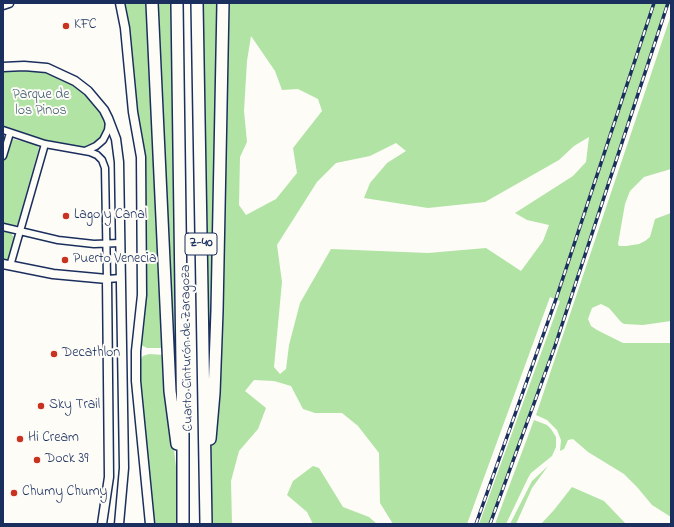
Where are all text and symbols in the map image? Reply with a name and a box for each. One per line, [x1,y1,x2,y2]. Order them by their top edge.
place label: KFC [74,18,96,34]
marker: KFC [61,21,71,31]
park label: Parque de los Pinos [13,88,69,120]
place label: Lago y Canal [74,208,147,224]
marker: Lago y Canal [61,211,71,221]
road number: Z-40 [185,233,217,255]
place label: Puerto Venecia [73,252,157,268]
marker: Puerto Venecia [60,255,70,265]
street label: Cuarto Cinturón de Zaragoza [178,264,198,432]
place label: Decathlon [62,346,120,362]
marker: Decathlon [49,349,59,359]
place label: Sky Trail [49,398,100,414]
marker: Sky Trail [36,401,46,411]
place label: Hi Cream [28,431,79,447]
marker: Hi Cream [15,434,25,444]
place label: Dock 39 [45,452,88,468]
marker: Dock 39 [32,455,42,465]
place label: Chumy Chumy [22,485,107,501]
marker: Chumy Chumy [9,488,19,498]

